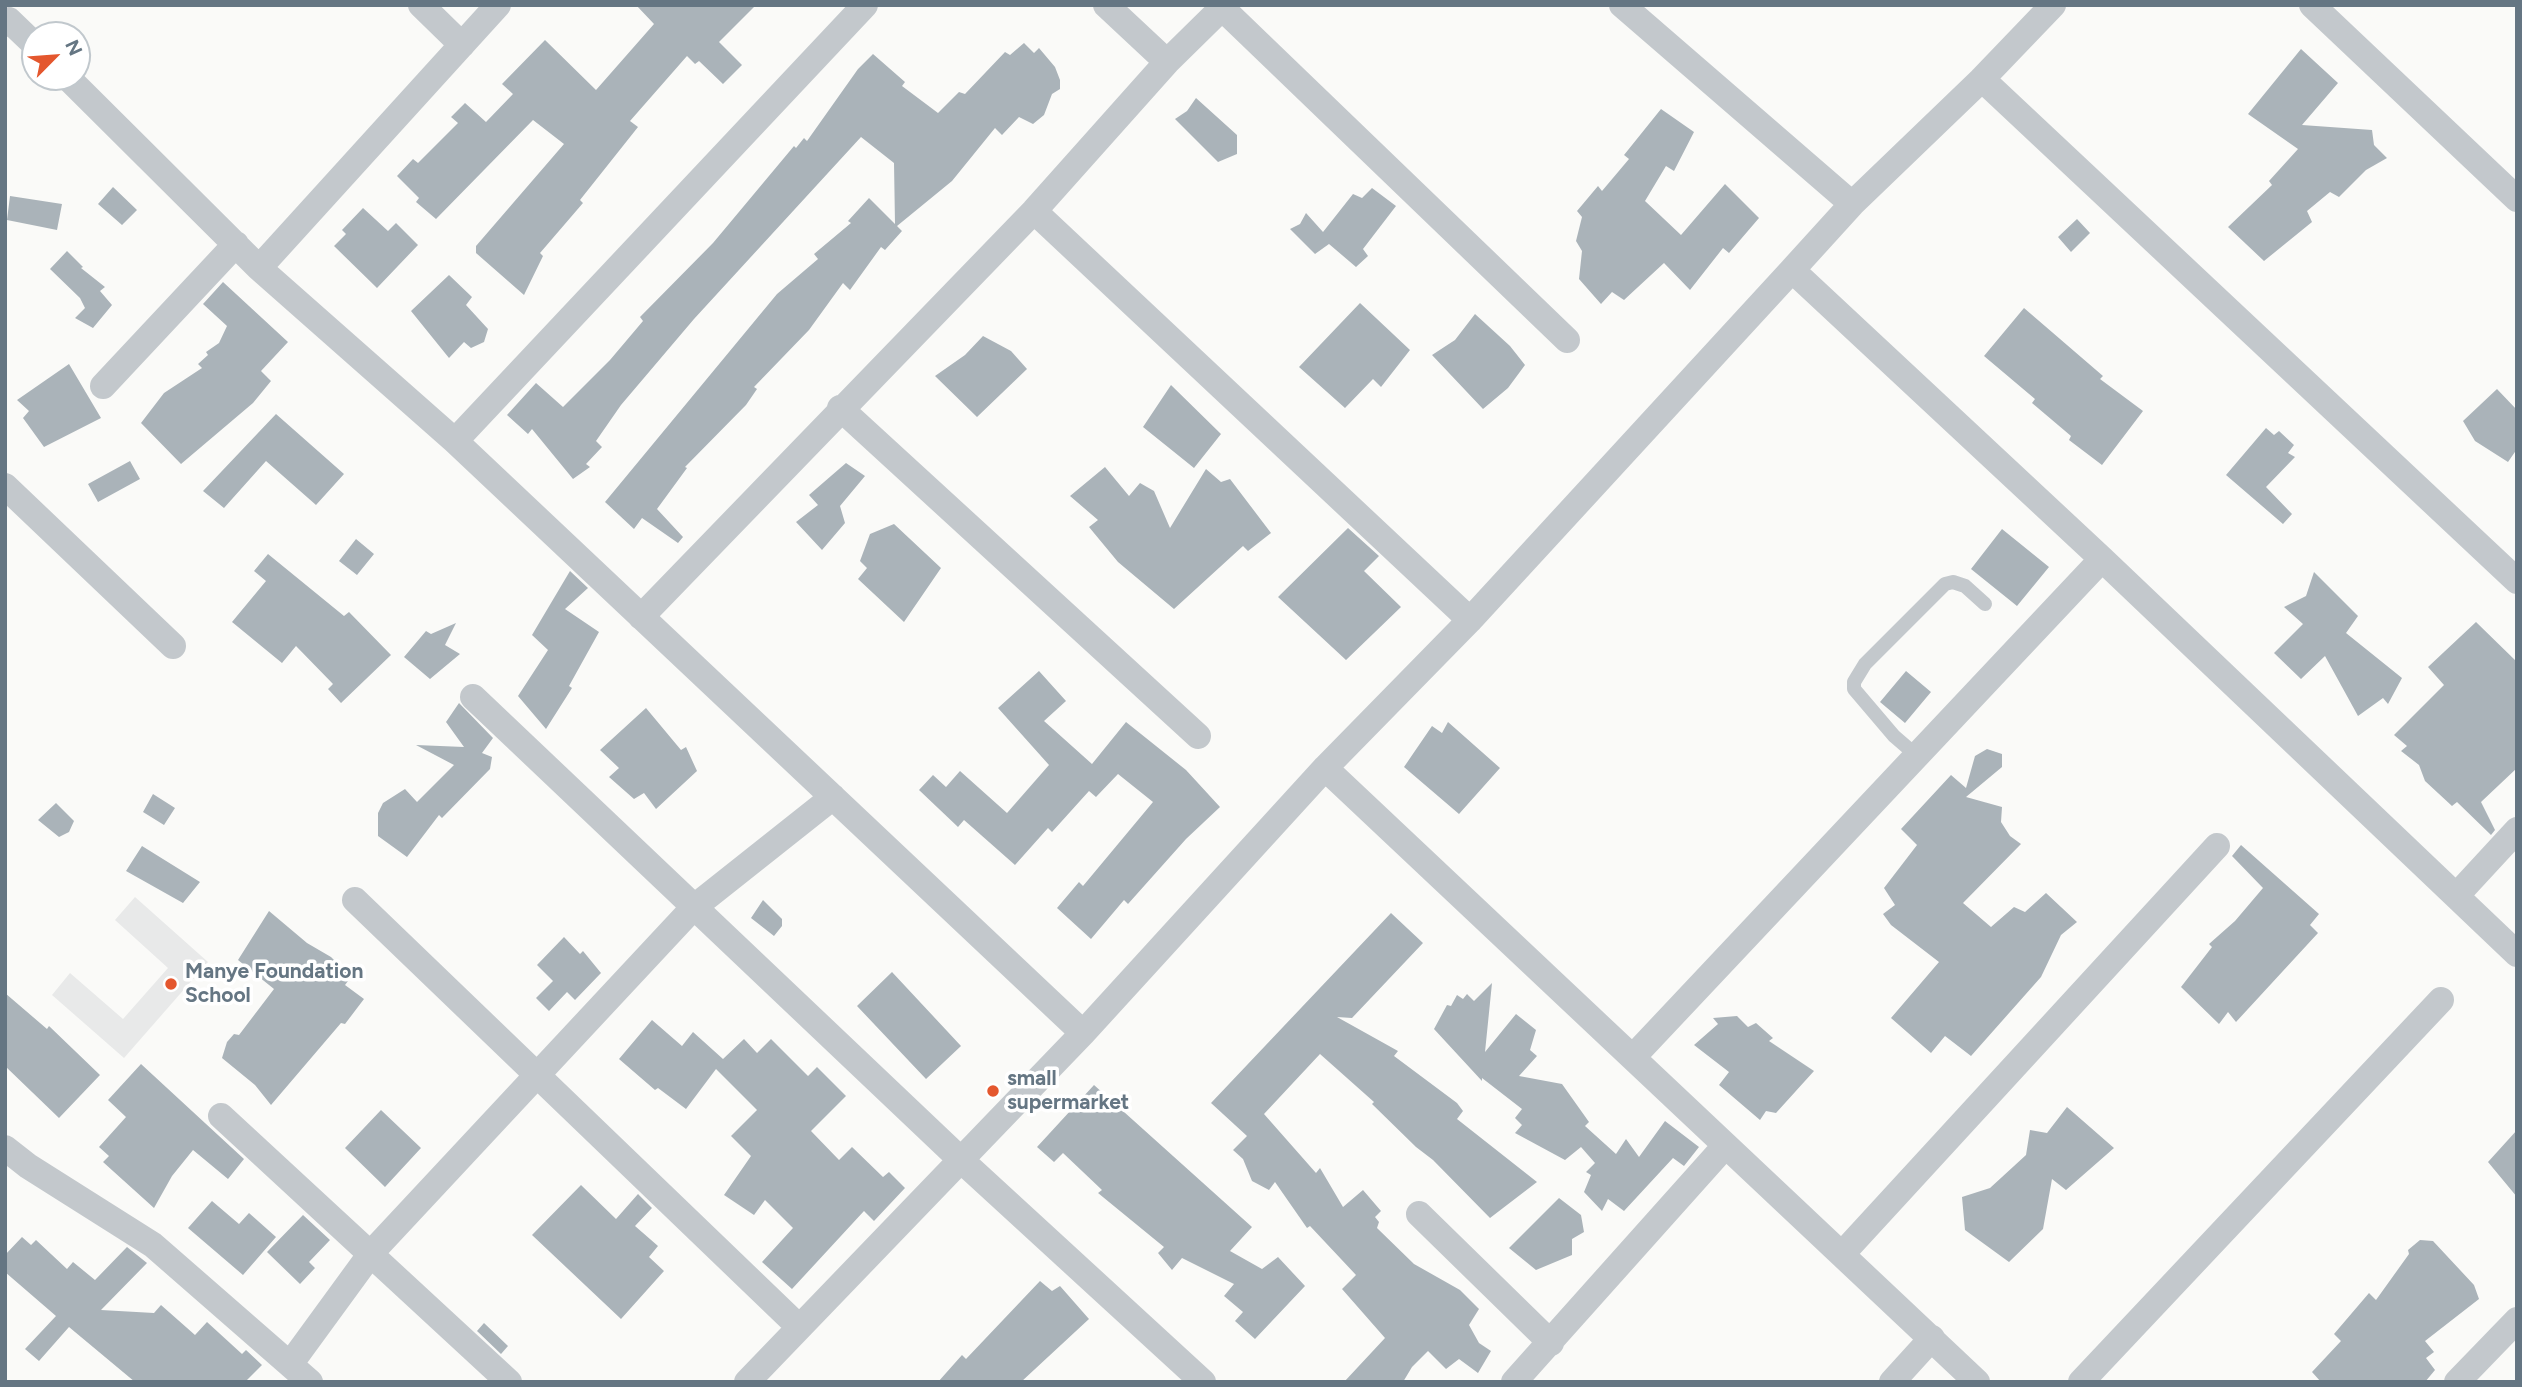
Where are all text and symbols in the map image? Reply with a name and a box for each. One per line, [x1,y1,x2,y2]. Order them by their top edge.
north arrow [21,21,91,91]
text: N [60,36,87,59]
place label: Manye Foundation School [185,959,363,1009]
marker: Manye Foundation School [163,976,179,992]
place label: small supermarket [1007,1066,1129,1116]
marker: small supermarket [985,1083,1001,1099]

